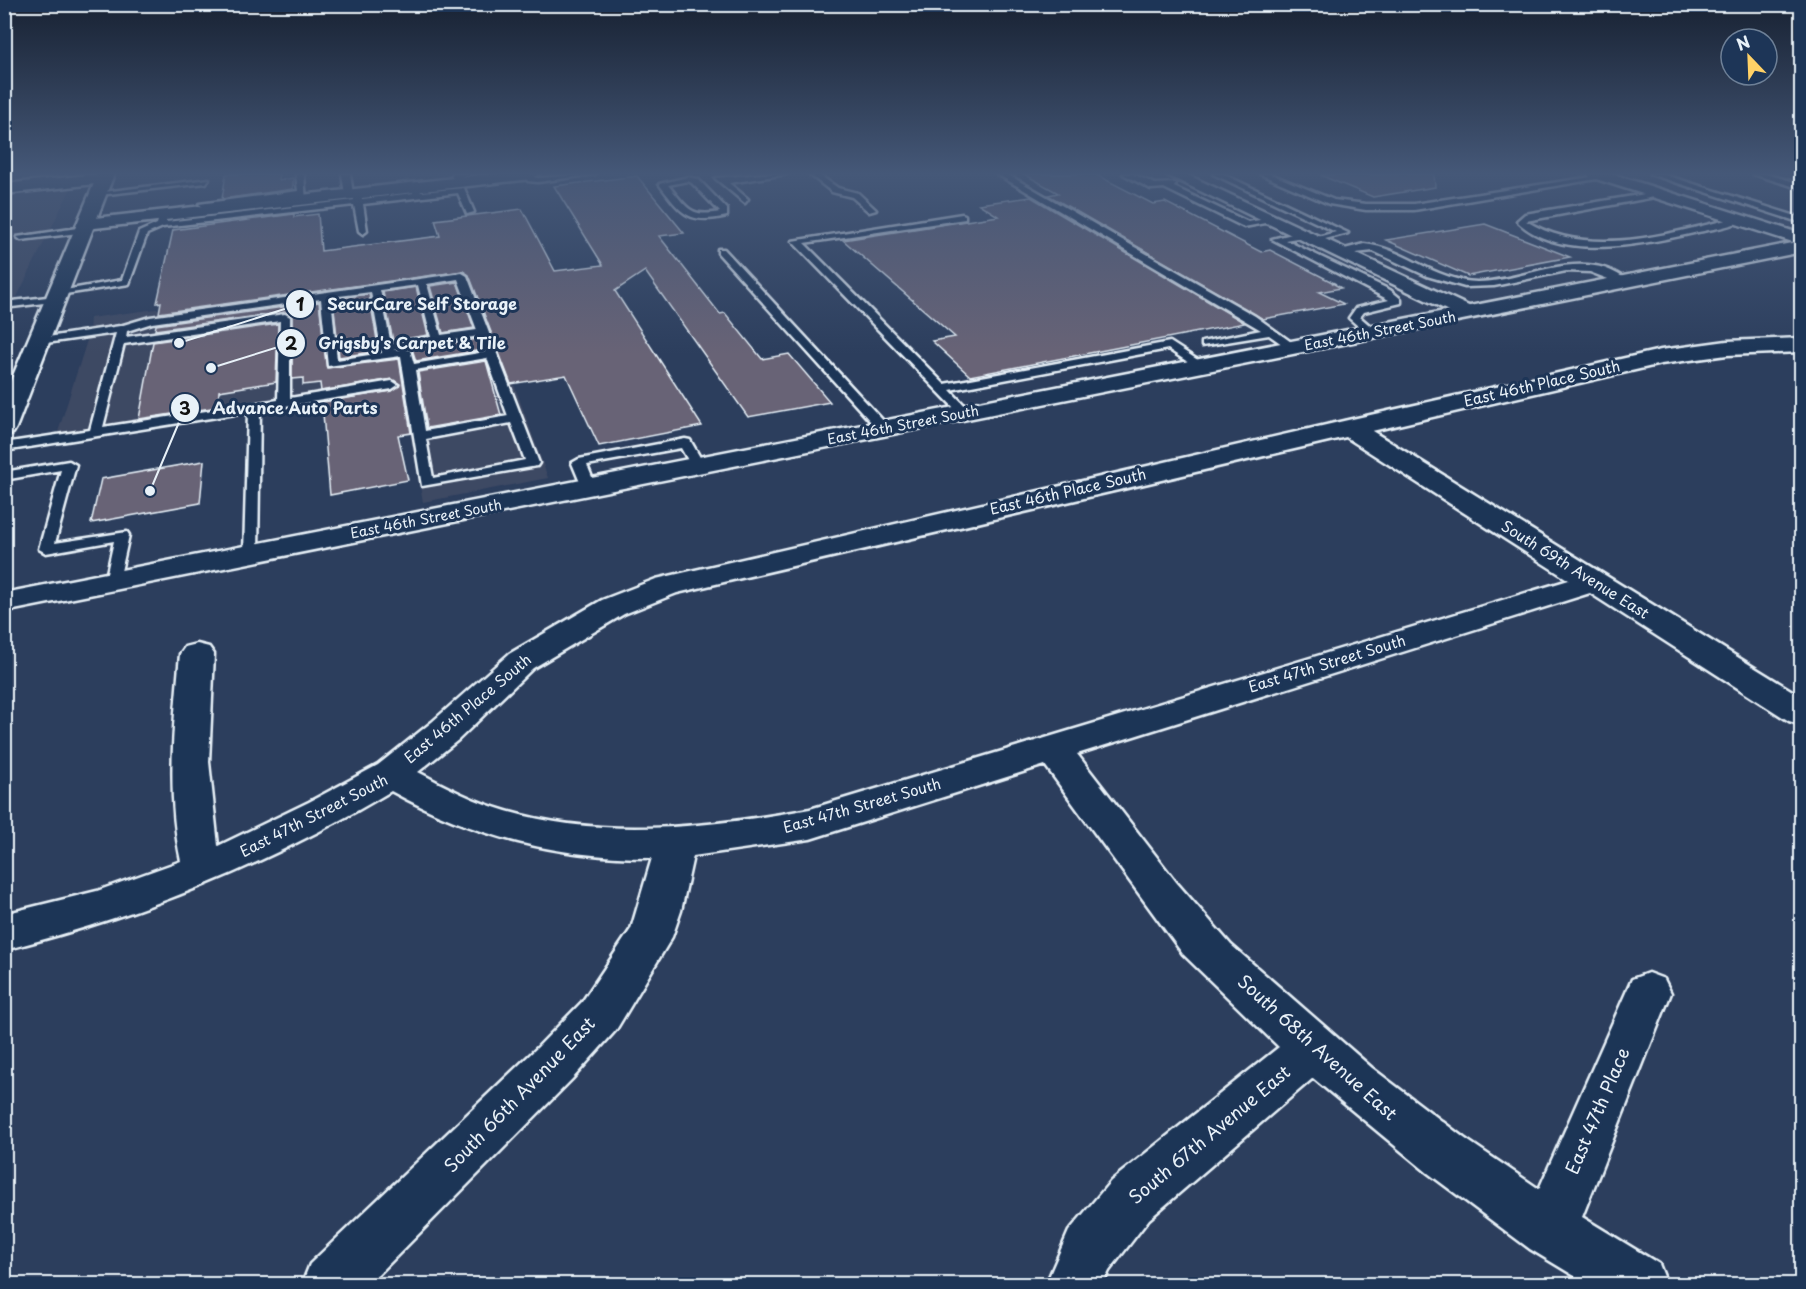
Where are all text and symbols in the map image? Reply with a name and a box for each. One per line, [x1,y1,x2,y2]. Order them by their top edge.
north arrow [1719,27,1779,87]
text: N [1732,29,1753,56]
callout: SecurCare Self Storage [285,287,529,321]
text: 1 [296,290,305,317]
text: SecurCare Self Storage [327,291,517,315]
street label: East 46th Street South [1302,306,1457,355]
callout: Grigsby's Carpet & Tile [276,326,518,360]
text: 2 [285,329,298,356]
text: Grigsby's Carpet & Tile [318,330,506,354]
street label: East 46th Place South [1461,353,1622,412]
callout: Advance Auto Parts [170,391,390,425]
text: 3 [179,394,191,421]
text: Advance Auto Parts [212,395,378,419]
street label: East 46th Street South [825,400,980,449]
street label: East 46th Place South [987,461,1148,520]
street label: East 46th Street South [348,494,503,543]
street label: South 69th Avenue East [1497,514,1654,624]
street label: East 47th Street South [1245,628,1408,697]
street label: East 46th Place South [398,648,536,768]
street label: East 47th Street South [235,767,391,862]
street label: East 47th Street South [780,771,943,838]
street label: South 68th Avenue East [1232,968,1404,1126]
street label: South 66th Avenue East [437,1010,601,1178]
street label: East 47th Place [1558,1043,1636,1178]
street label: South 67th Avenue East [1122,1058,1296,1210]

